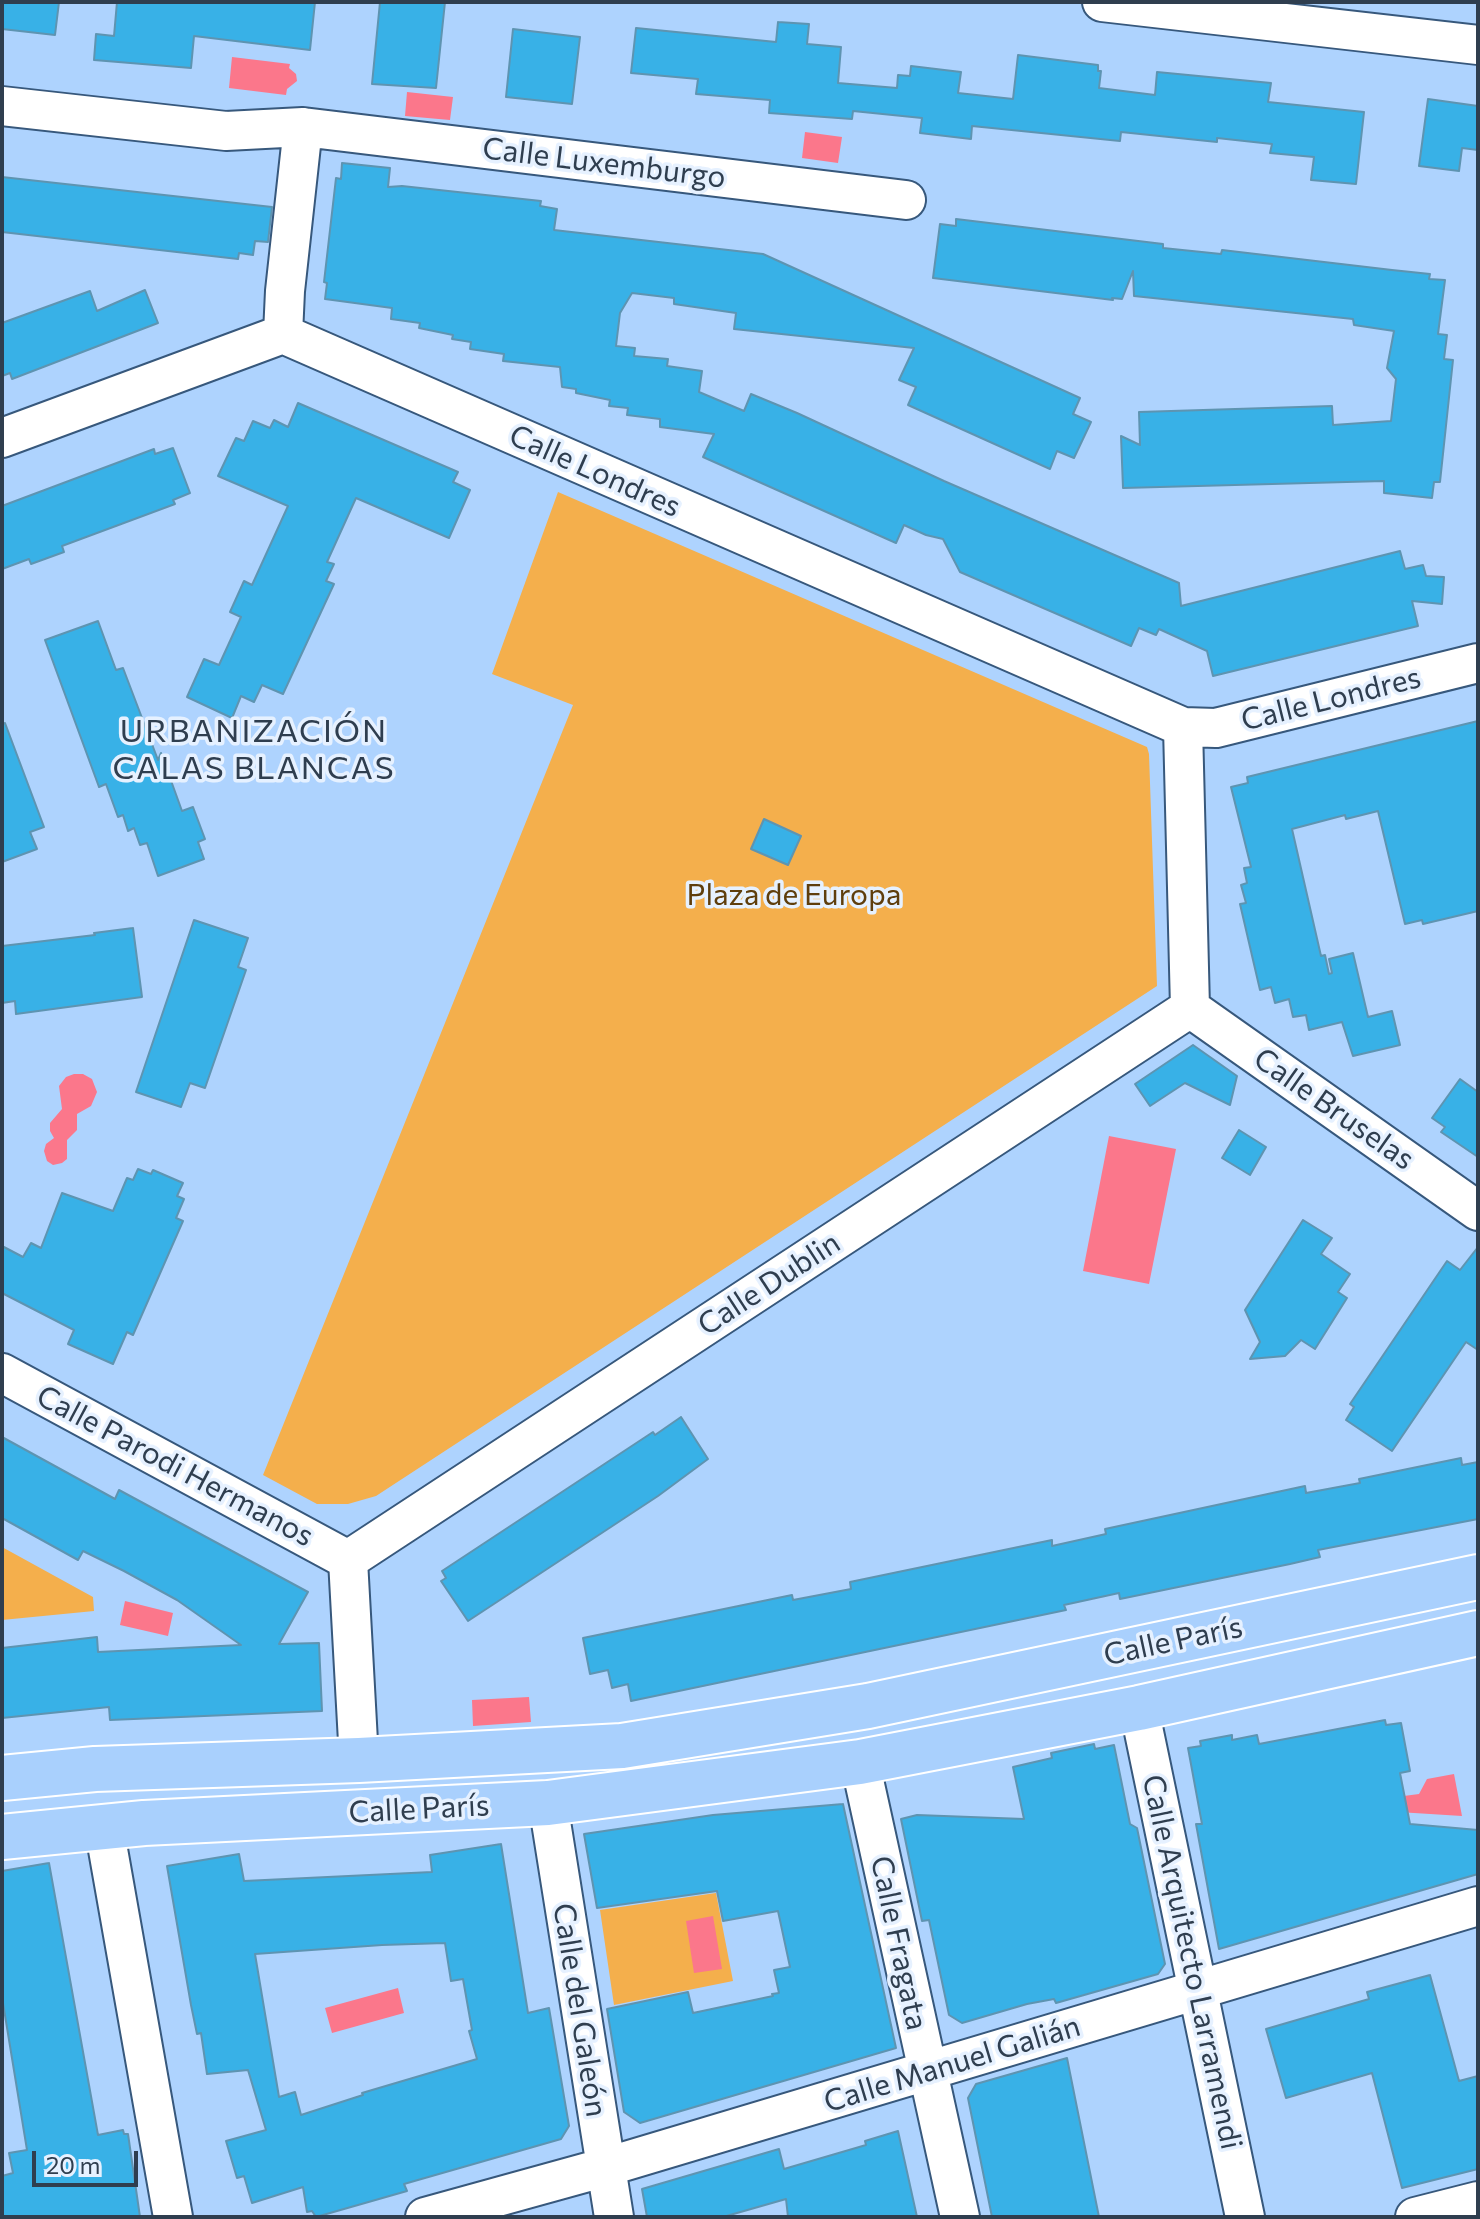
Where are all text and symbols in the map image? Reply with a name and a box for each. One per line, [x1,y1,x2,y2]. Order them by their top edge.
street label: Calle Luxemburgo [480,130,728,196]
street label: Calle Londres [504,417,686,525]
street label: Calle Londres [1238,659,1424,739]
district label: URBANIZACIÓN CALAS BLANCAS [112,712,396,787]
park label: Plaza de Europa [687,877,901,913]
street label: Calle Bruselas [1247,1040,1421,1178]
street label: Calle Dublin [691,1225,847,1343]
street label: Calle Parodi Hermanos [30,1378,320,1554]
street label: Calle París [1100,1609,1246,1673]
street label: Calle Arquitecto Larramendi [1135,1771,1249,2153]
street label: Calle París [348,1787,490,1831]
street label: Calle Fragata [863,1853,935,2033]
street label: Calle del Galeón [545,1901,615,2119]
street label: Calle Manuel Galián [820,2008,1084,2120]
scale bar [36,2135,142,2185]
text: 20 m [46,2150,100,2179]

